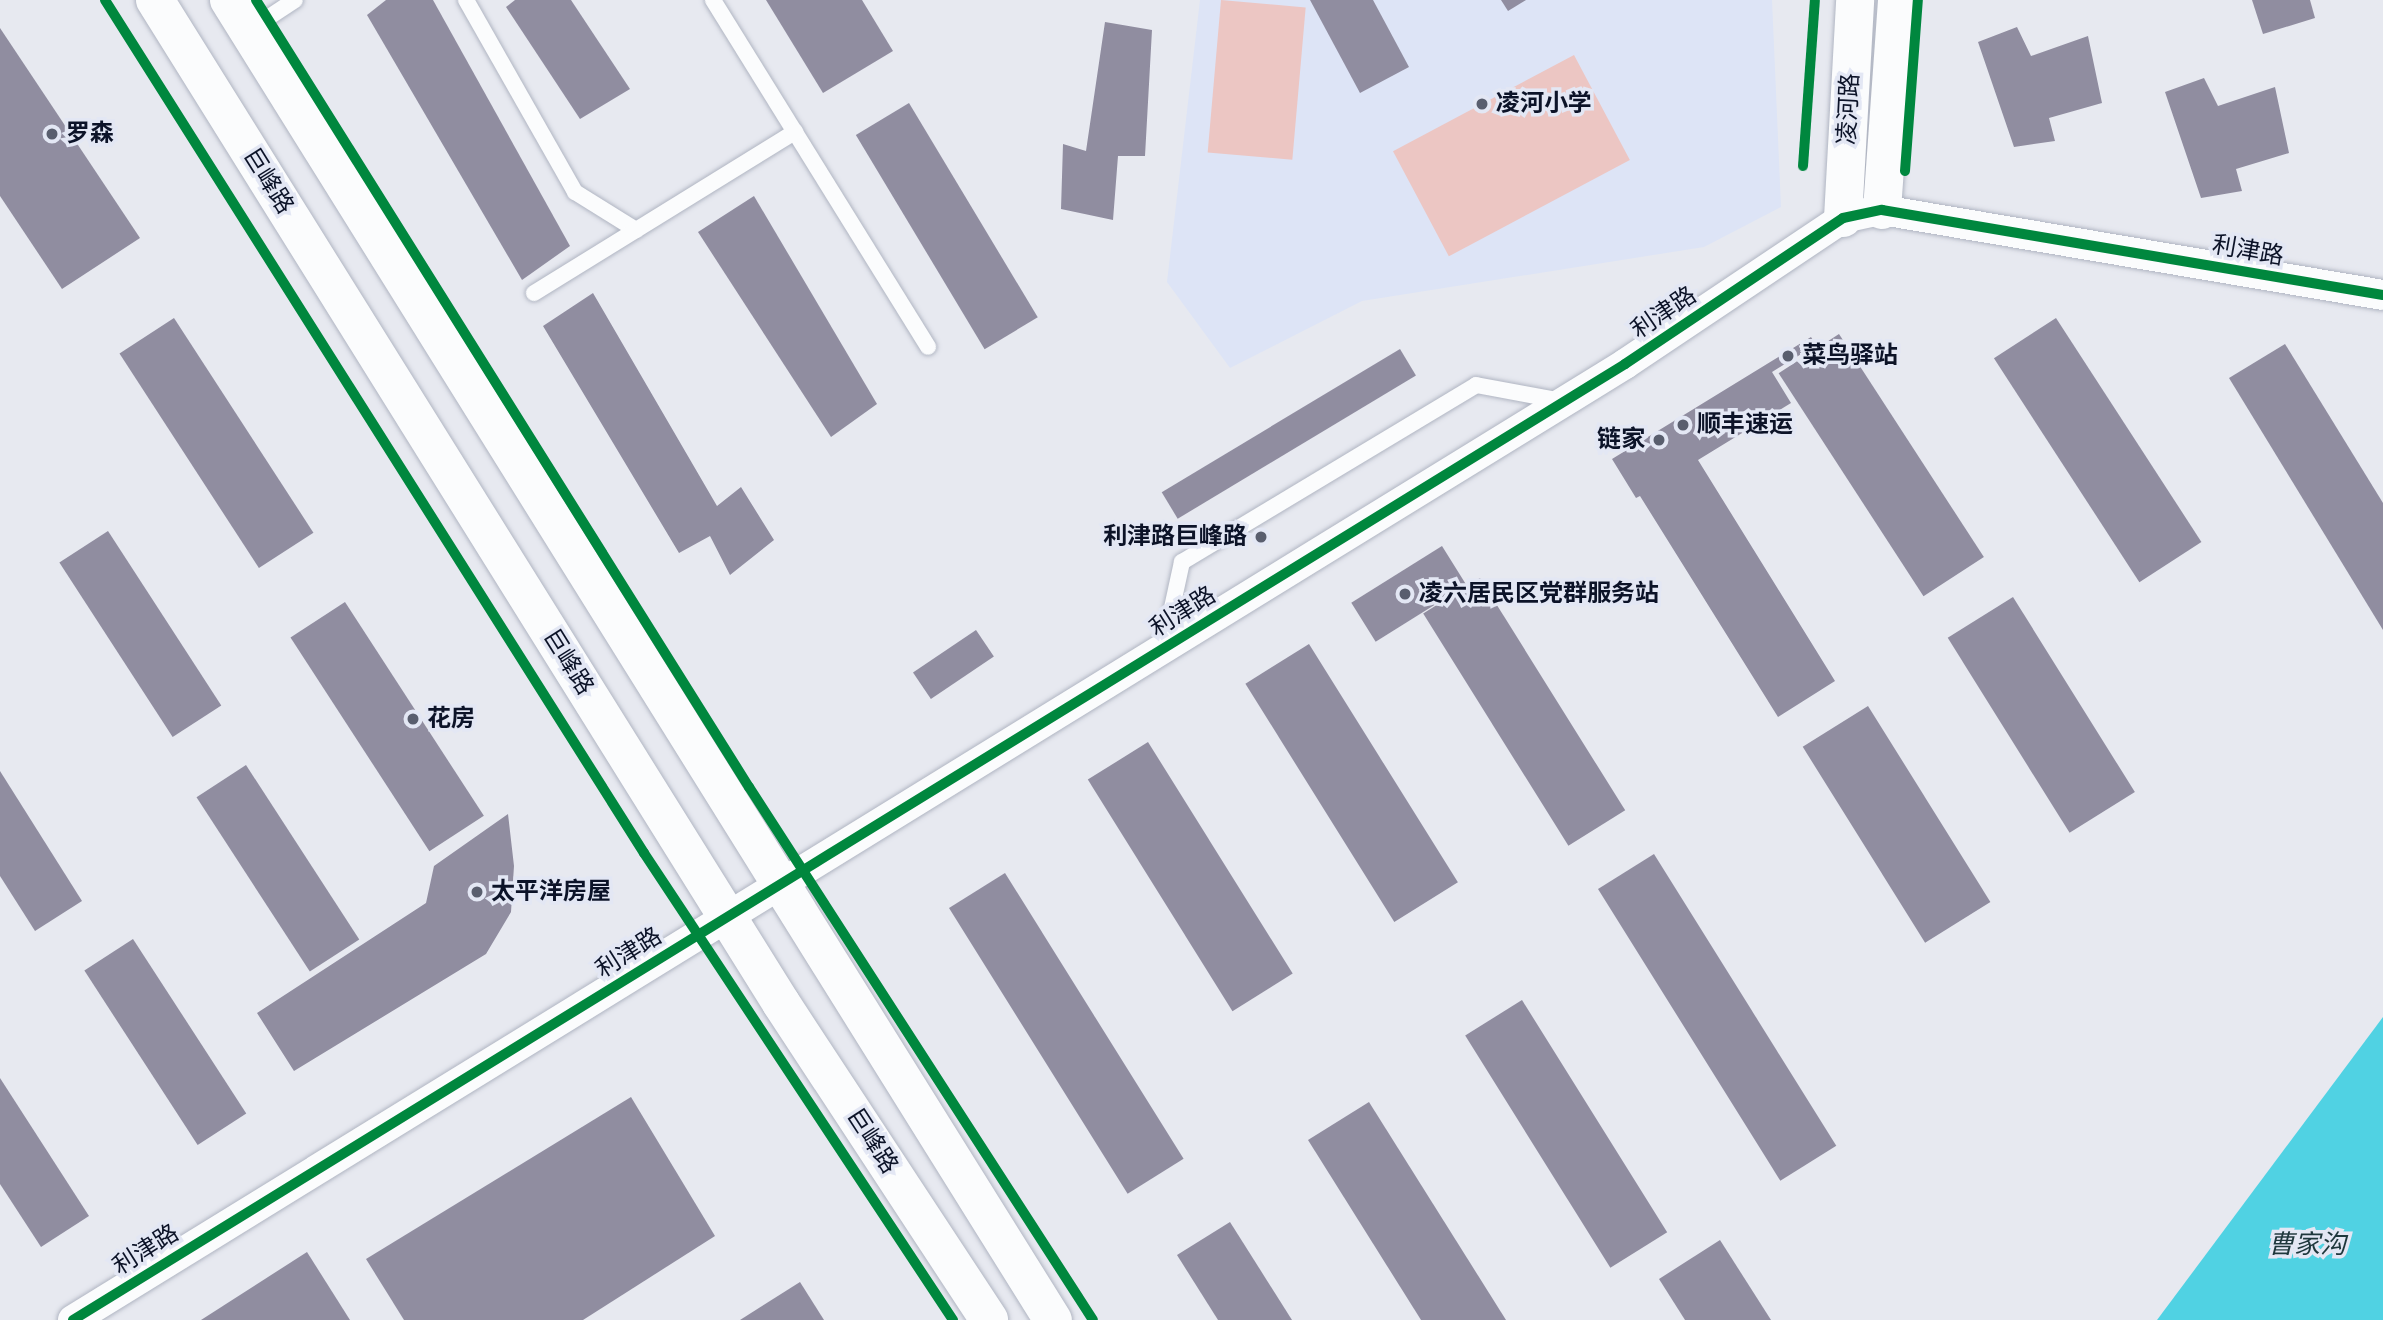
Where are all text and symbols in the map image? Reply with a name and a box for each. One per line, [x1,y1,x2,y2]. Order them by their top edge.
street label: 凌河路 [1833,72,1865,146]
place label: 凌河小学 [1496,90,1592,118]
marker: 凌河小学 [1474,96,1490,112]
place label: 罗森 [66,120,114,148]
marker: 罗森 [44,126,60,142]
street label: 巨峰路 [237,143,299,219]
street label: 利津路 [2210,231,2286,271]
street label: 利津路 [1626,281,1702,345]
place label: 菜鸟驿站 [1802,342,1898,370]
marker: 菜鸟驿站 [1780,348,1796,364]
place label: 顺丰速运 [1697,411,1793,439]
marker: 顺丰速运 [1675,417,1691,433]
place label: 链家 [1597,426,1645,454]
marker: 链家 [1651,432,1667,448]
place label: 利津路巨峰路 [1103,523,1247,551]
marker: 利津路巨峰路 [1253,529,1269,545]
place label: 凌六居民区党群服务站 [1419,580,1659,608]
street label: 利津路 [1145,581,1221,643]
marker: 凌六居民区党群服务站 [1397,586,1413,602]
street label: 巨峰路 [537,624,599,700]
place label: 花房 [427,705,475,733]
marker: 花房 [405,711,421,727]
place label: 太平洋房屋 [491,878,611,906]
marker: 太平洋房屋 [469,884,485,900]
street label: 利津路 [591,922,667,984]
street label: 巨峰路 [840,1103,904,1179]
street label: 利津路 [108,1219,184,1281]
water label: 曹家沟 [2268,1229,2346,1261]

